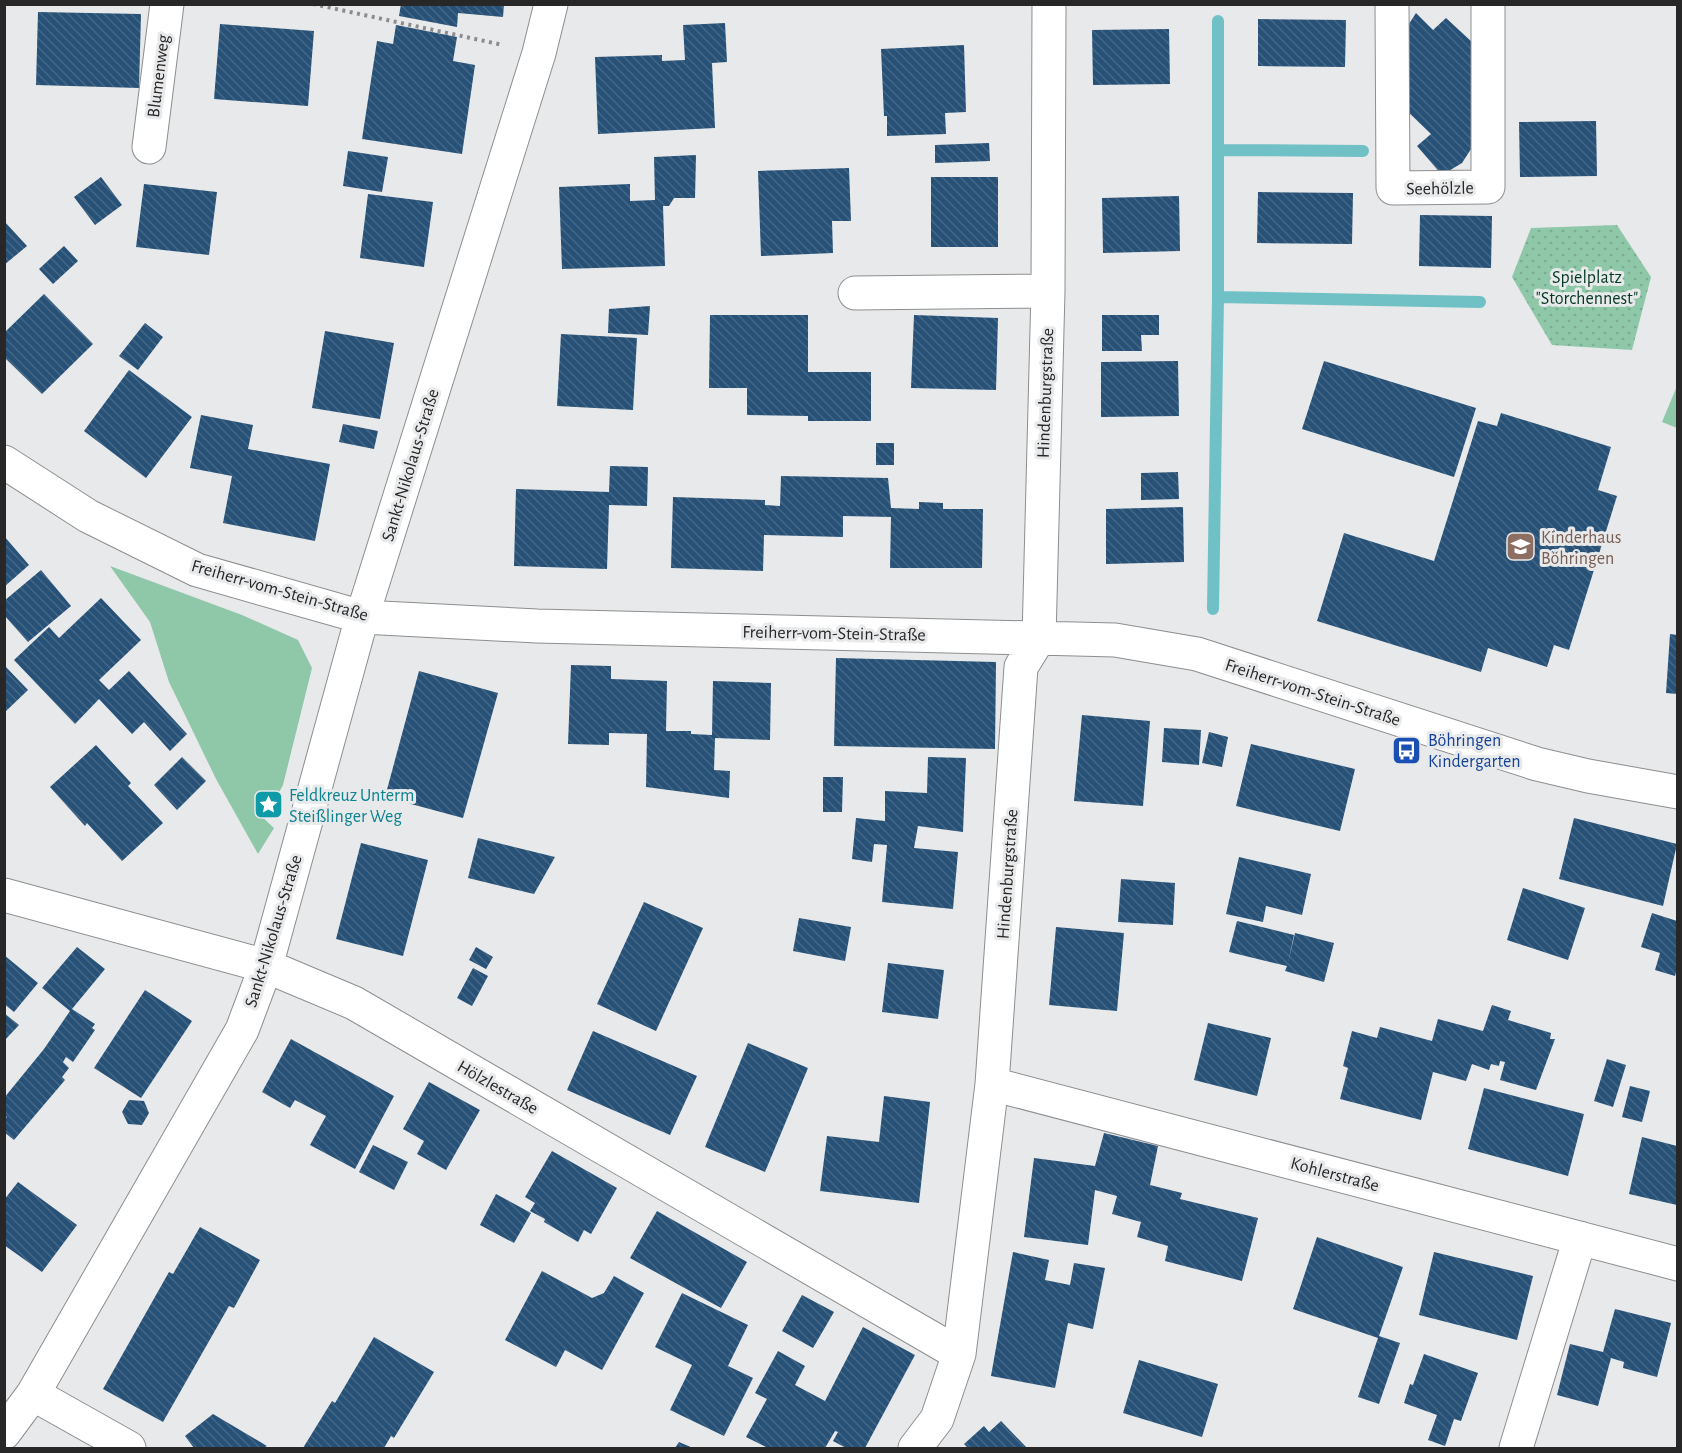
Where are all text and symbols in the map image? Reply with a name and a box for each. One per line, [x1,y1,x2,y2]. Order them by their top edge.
street label: Blumenweg [145,33,173,119]
street label: Seehölzle [1406,179,1474,199]
park label: Spielplatz "Storchennest" [1536,269,1638,308]
street label: Hindenburgstraße [1035,328,1057,458]
street label: Sankt-Nikolaus-Straße [379,387,443,544]
place label: Kinderhaus Böhringen [1541,529,1621,568]
school or university icon: Kinderhaus Böhringen [1504,531,1536,563]
street label: Freiherr-vom-Stein-Straße [189,557,370,625]
street label: Freiherr-vom-Stein-Straße [742,623,926,645]
street label: Freiherr-vom-Stein-Straße [1223,656,1403,730]
place label: Böhringen Kindergarten [1428,732,1520,771]
bus stop icon: Böhringen Kindergarten [1391,734,1423,766]
place label: Feldkreuz Unterm Steißlinger Weg [289,787,414,826]
place icon: Feldkreuz Unterm Steißlinger Weg [252,789,284,821]
street label: Hindenburgstraße [994,808,1022,940]
street label: Sankt-Nikolaus-Straße [242,853,306,1010]
street label: Hölzlestraße [454,1058,541,1118]
street label: Kohlerstraße [1289,1155,1381,1195]

